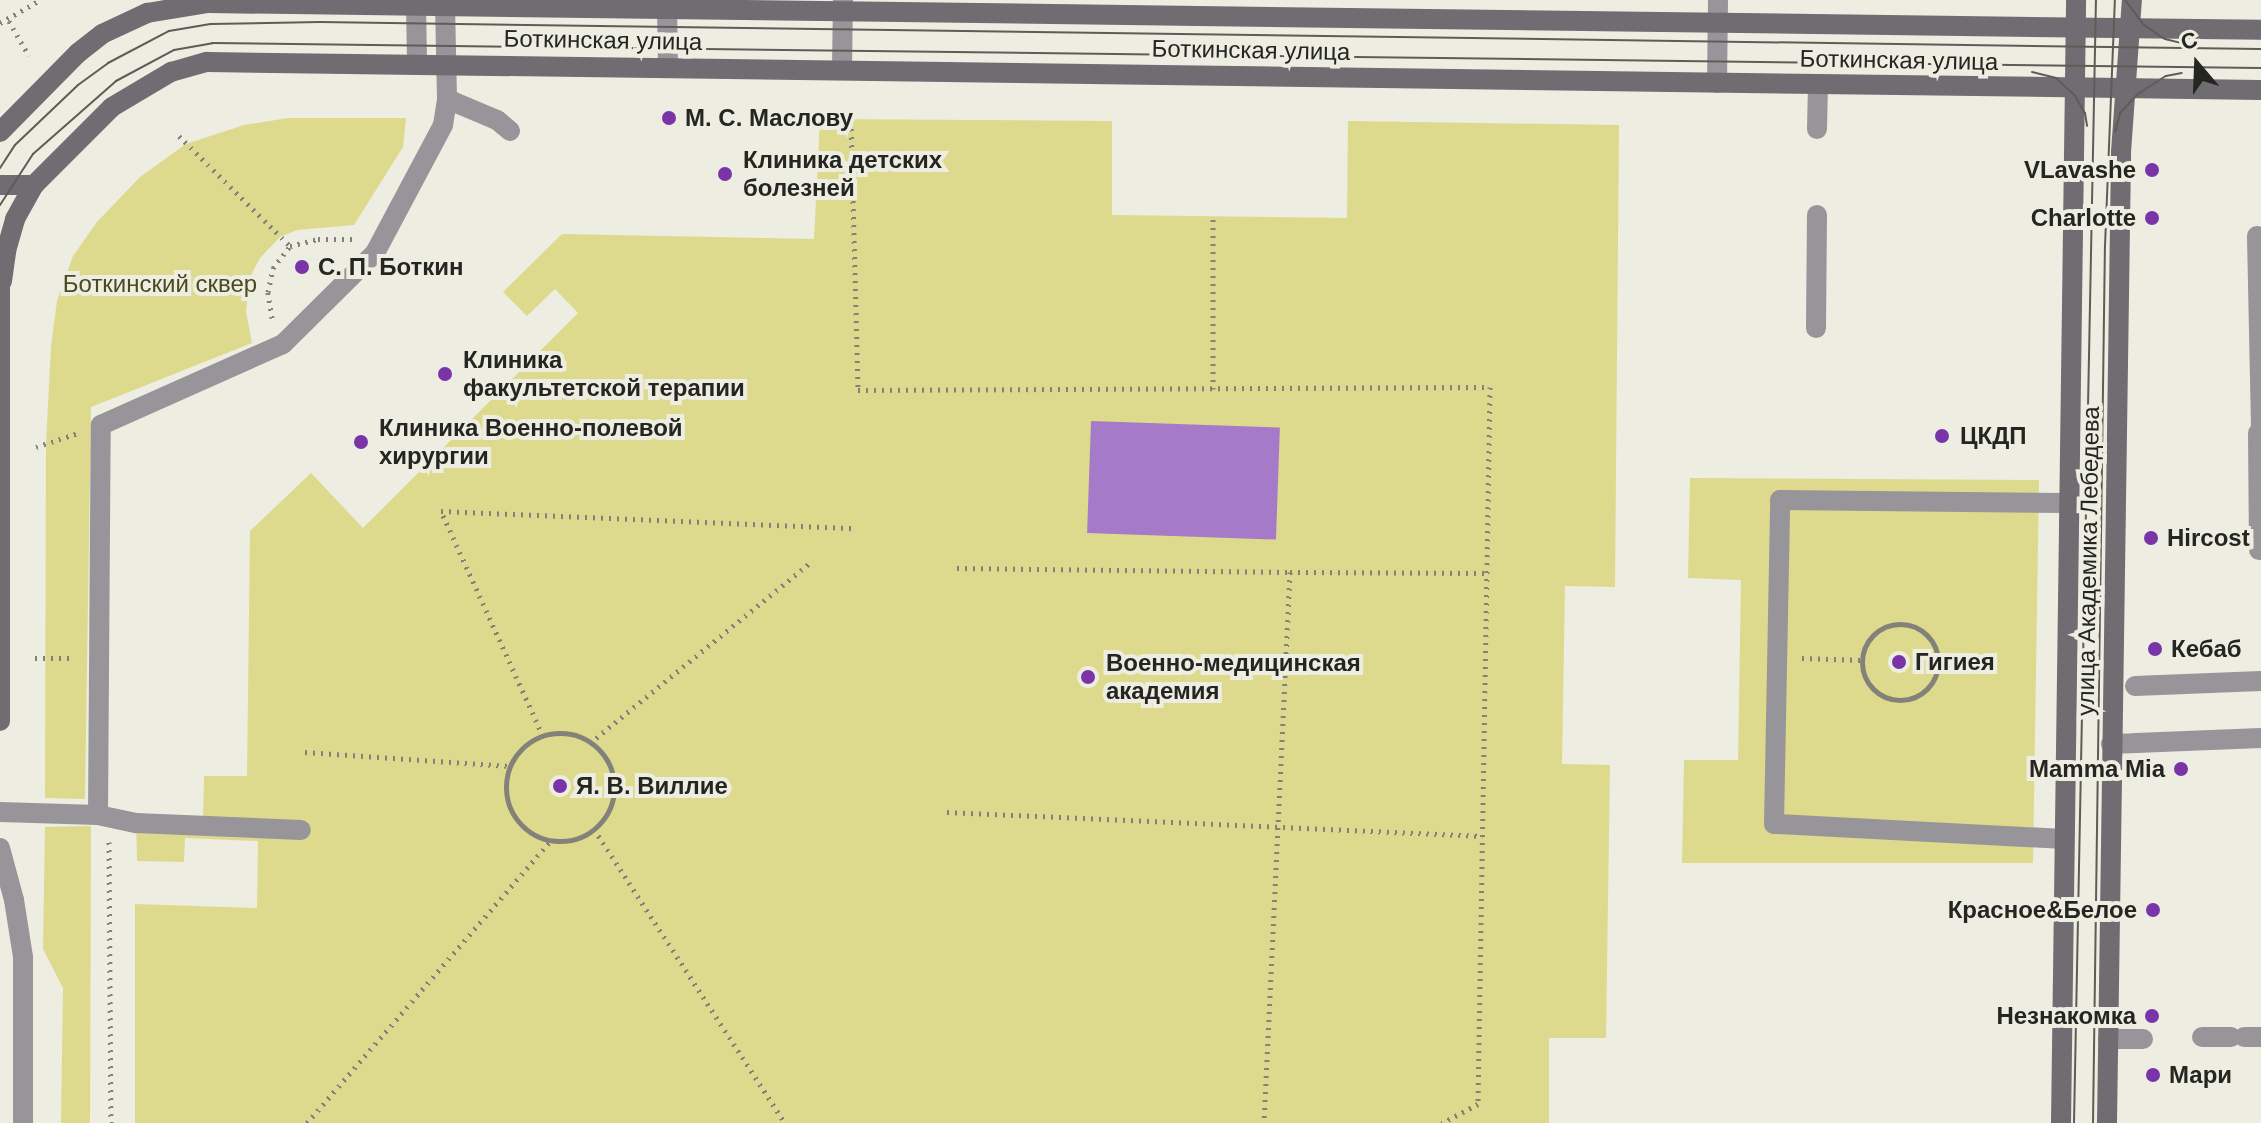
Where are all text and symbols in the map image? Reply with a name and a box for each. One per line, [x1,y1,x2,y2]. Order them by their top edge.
street label: Боткинская улица [503,24,703,56]
north arrow [2157,24,2237,104]
text: С [2177,26,2201,55]
street label: Боткинская улица [1151,34,1351,66]
street label: Боткинская улица [1799,44,1999,76]
place label: М. С. Маслову [685,104,853,132]
marker: М. С. Маслову [660,109,678,127]
place label: Клиника детских болезней [743,146,942,202]
place label: VLavashe [2024,156,2136,184]
marker: VLavashe [2143,161,2161,179]
marker: Клиника детских болезней [714,163,736,185]
place label: Charlotte [2031,204,2136,232]
marker: Charlotte [2143,209,2161,227]
place label: С. П. Боткин [318,253,464,281]
marker: С. П. Боткин [293,258,311,276]
park label: Боткинский сквер [63,270,257,298]
place label: Клиника факультетской терапии [463,346,745,402]
marker: Клиника факультетской терапии [434,363,456,385]
street label: улица Академика Лебедева [2071,406,2105,716]
place label: Клиника Военно-полевой хирургии [379,414,683,470]
place label: ЦКДП [1960,422,2027,450]
marker: ЦКДП [1931,425,1953,447]
marker: Клиника Военно-полевой хирургии [350,431,372,453]
place label: Hircost [2167,524,2250,552]
marker: Hircost [2142,529,2160,547]
place label: Кебаб [2171,635,2242,663]
marker: Кебаб [2146,640,2164,658]
place label: Гигиея [1915,648,1995,676]
place label: Военно-медицинская академия [1106,649,1361,705]
marker: Гигиея [1890,653,1908,671]
marker: Военно-медицинская академия [1077,666,1099,688]
place label: Mamma Mia [2029,755,2165,783]
marker: Mamma Mia [2172,760,2190,778]
place label: Я. В. Виллие [576,772,728,800]
marker: Я. В. Виллие [551,777,569,795]
place label: Красное&Белое [1948,896,2137,924]
marker: Красное&Белое [2144,901,2162,919]
place label: Незнакомка [1996,1002,2136,1030]
marker: Незнакомка [2143,1007,2161,1025]
place label: Мари [2169,1061,2232,1089]
marker: Мари [2144,1066,2162,1084]

